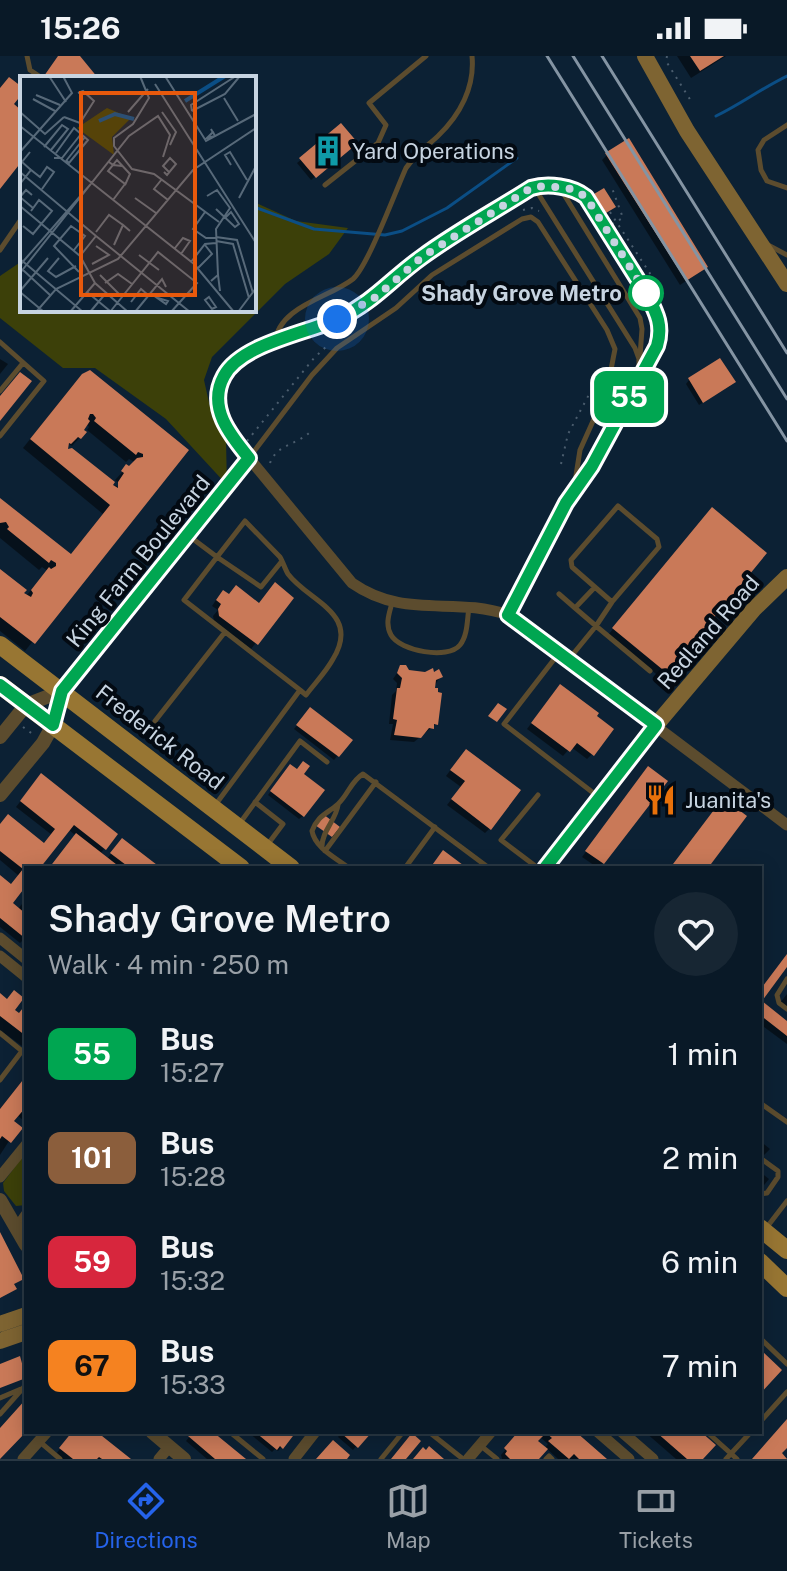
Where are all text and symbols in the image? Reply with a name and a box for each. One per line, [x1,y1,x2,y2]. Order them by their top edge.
text: 15:26 [40,10,121,46]
inset map [20,76,256,312]
building icon: Yard Operations [311,134,345,168]
place label: Yard Operations [352,138,515,164]
marker: Shady Grove Metro [629,276,663,310]
place label: Shady Grove Metro [421,280,622,306]
your location [317,299,357,339]
line badge: 55 [593,371,665,423]
text: 55 [610,380,648,413]
street label: King Farm Boulevard [61,470,215,652]
street label: Redland Road [652,570,764,694]
street label: Frederick Road [91,679,229,795]
restaurant icon: Juanita's [644,783,678,817]
place label: Juanita's [685,787,771,813]
button: heart [654,892,738,976]
text: Shady Grove Metro [48,896,391,941]
text: Walk · 4 min · 250 m [48,949,289,980]
text: Bus [160,1021,214,1057]
text: 1 min [668,1036,738,1072]
text: 55 [73,1037,111,1070]
text: 15:27 [160,1057,225,1088]
text: Bus [160,1125,214,1161]
text: 2 min [662,1140,738,1176]
text: 101 [71,1141,113,1174]
text: 15:28 [160,1161,226,1192]
text: Bus [160,1229,214,1265]
text: 6 min [661,1244,738,1280]
text: 59 [73,1245,111,1278]
text: 15:32 [160,1265,225,1296]
text: Bus [160,1333,214,1369]
text: 7 min [662,1348,738,1384]
text: 67 [74,1349,110,1382]
text: 15:33 [160,1369,226,1400]
tab: Directions [94,1479,198,1553]
tab: Map [386,1479,431,1553]
tab: Tickets [619,1479,693,1553]

